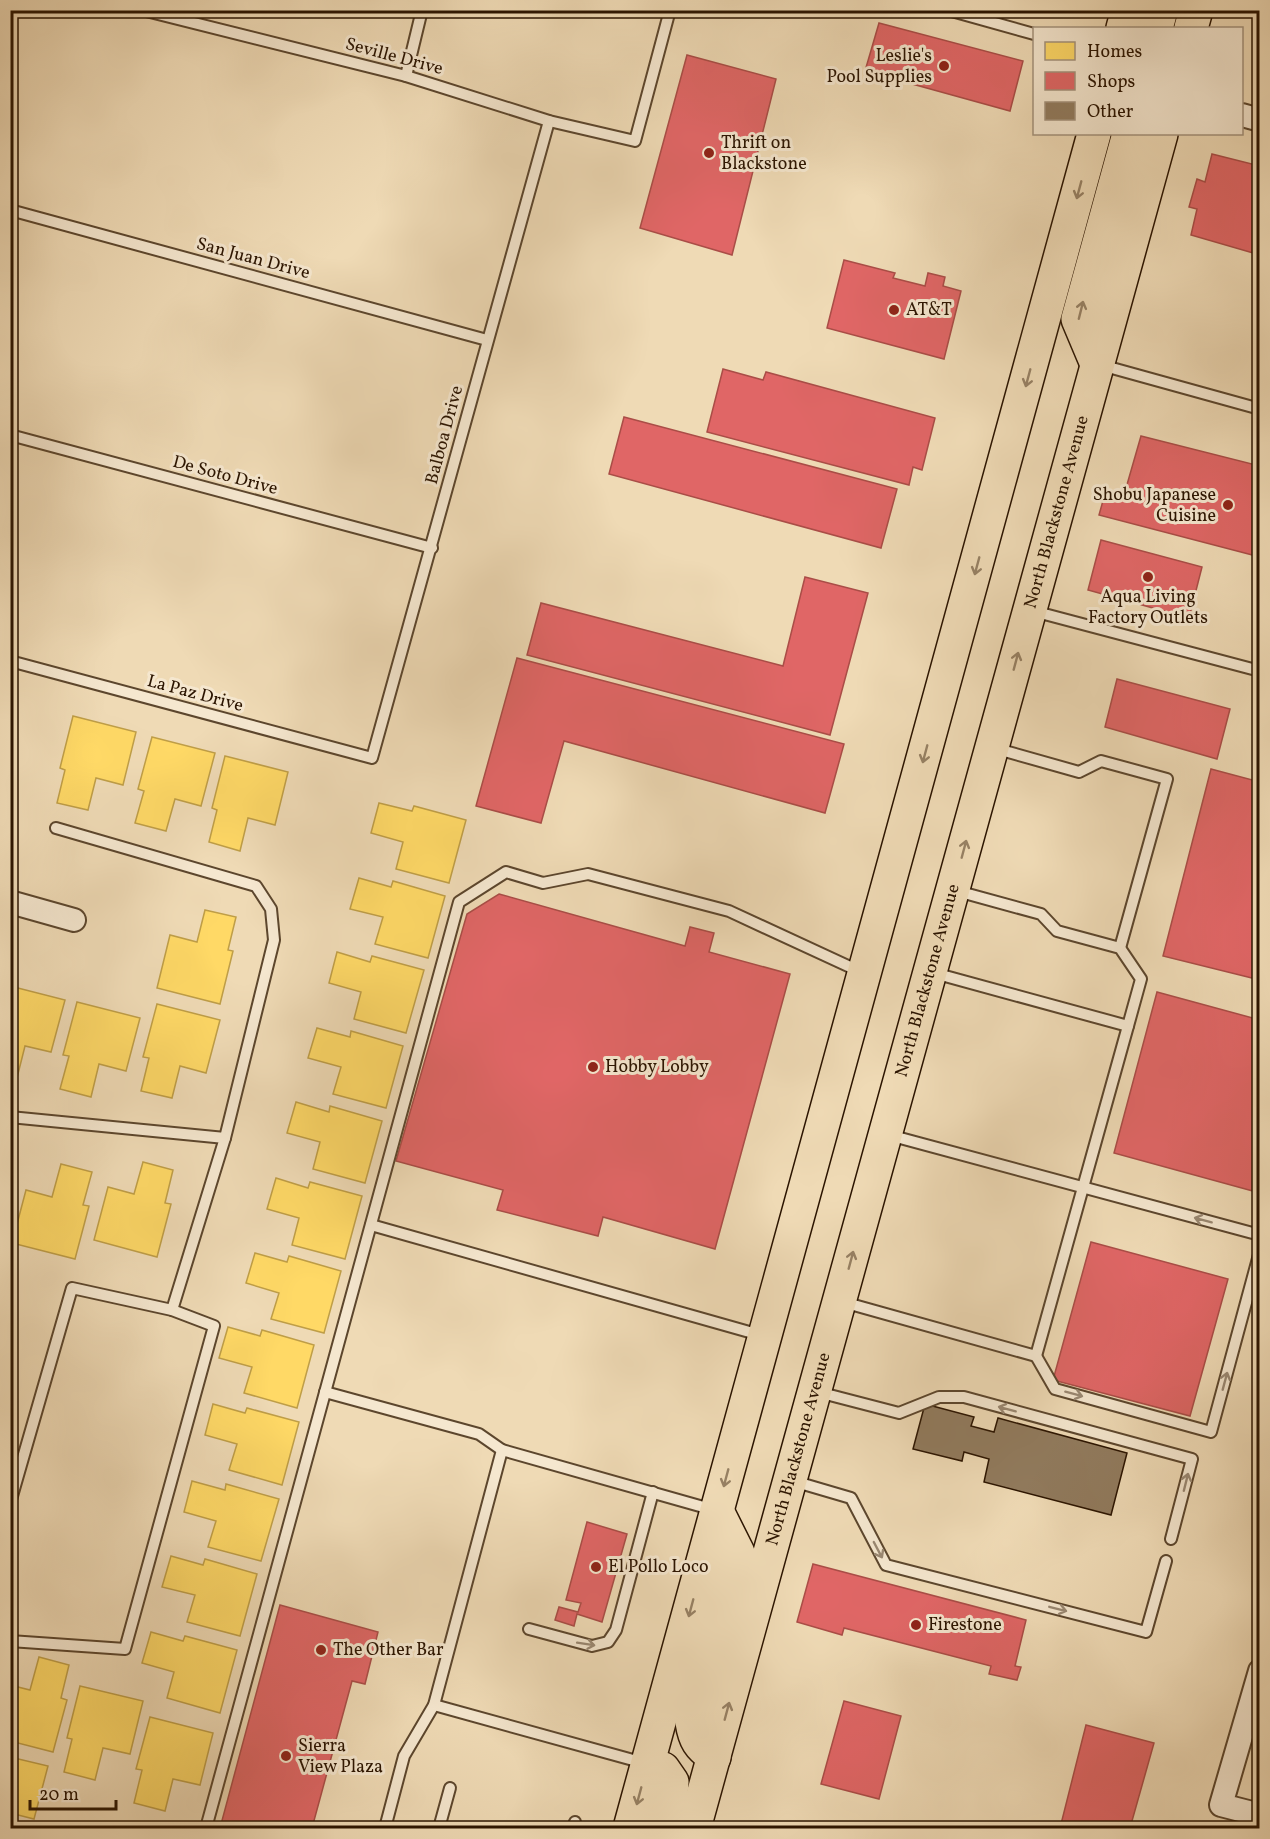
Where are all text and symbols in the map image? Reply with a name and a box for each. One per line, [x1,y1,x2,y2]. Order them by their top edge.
legend [1033,27,1243,135]
street label: Seville Drive [342,32,446,82]
text: Homes [1087,40,1142,65]
place label: Leslie's Pool Supplies [826,44,932,90]
marker: Leslie's Pool Supplies [937,59,951,73]
text: Shops [1087,70,1135,95]
text: Other [1087,100,1134,125]
place label: Thrift on Blackstone [721,131,807,177]
marker: Thrift on Blackstone [702,146,716,160]
one-way arrow [1073,180,1085,199]
street label: San Juan Drive [193,232,313,286]
place label: AT&T [906,298,952,323]
one-way arrow [1075,301,1087,320]
marker: AT&T [887,303,901,317]
one-way arrow [1022,368,1033,387]
street label: Balboa Drive [420,383,470,487]
street label: North Blackstone Avenue [1018,413,1095,612]
street label: De Soto Drive [170,450,280,502]
place label: Shobu Japanese Cuisine [1093,483,1216,529]
marker: Shobu Japanese Cuisine [1221,498,1235,512]
one-way arrow [971,556,982,575]
marker: Aqua Living Factory Outlets [1141,570,1155,584]
place label: Aqua Living Factory Outlets [1088,585,1208,631]
one-way arrow [1010,652,1022,671]
street label: La Paz Drive [144,669,246,719]
one-way arrow [918,744,930,763]
one-way arrow [959,840,970,859]
street label: North Blackstone Avenue [889,881,966,1080]
place label: Hobby Lobby [605,1055,709,1080]
marker: Hobby Lobby [586,1060,600,1074]
one-way arrow [1194,1214,1213,1225]
one-way arrow [846,1251,857,1270]
street label: North Blackstone Avenue [760,1350,837,1549]
one-way arrow [1220,1372,1231,1391]
one-way arrow [1064,1389,1083,1401]
one-way arrow [998,1402,1017,1414]
one-way arrow [720,1468,732,1487]
one-way arrow [1180,1473,1192,1492]
one-way arrow [872,1541,884,1558]
place label: El Pollo Loco [608,1555,709,1580]
marker: El Pollo Loco [589,1560,603,1574]
one-way arrow [684,1598,696,1617]
one-way arrow [1048,1604,1067,1616]
place label: Firestone [928,1613,1002,1638]
marker: Firestone [909,1618,923,1632]
place label: The Other Bar [333,1638,444,1663]
one-way arrow [576,1638,595,1649]
marker: The Other Bar [314,1643,328,1657]
one-way arrow [721,1702,733,1721]
place label: Sierra View Plaza [298,1734,383,1780]
marker: Sierra View Plaza [279,1749,293,1763]
scale bar [30,1773,116,1811]
text: 20 m [39,1783,79,1808]
one-way arrow [633,1786,644,1805]

